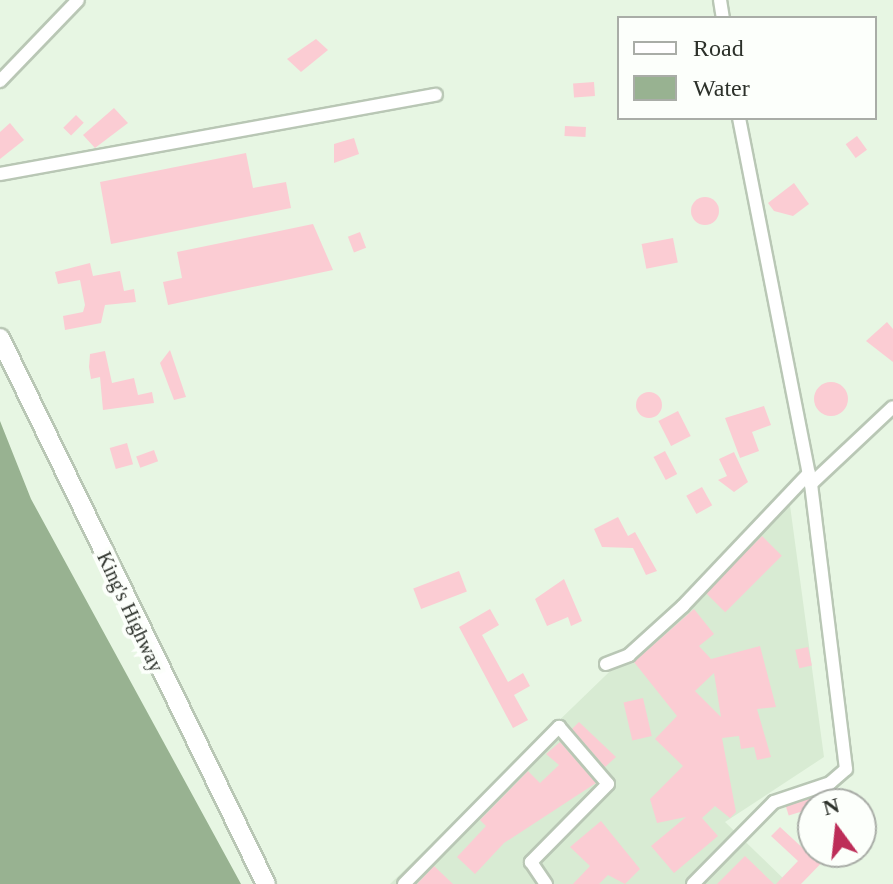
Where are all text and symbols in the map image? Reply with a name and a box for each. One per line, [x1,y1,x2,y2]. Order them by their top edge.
legend [617,16,877,120]
text: Road [693,35,744,61]
text: Water [693,75,750,101]
street label: King's Highway [92,548,168,676]
north arrow [797,788,877,868]
text: N [820,792,842,820]

